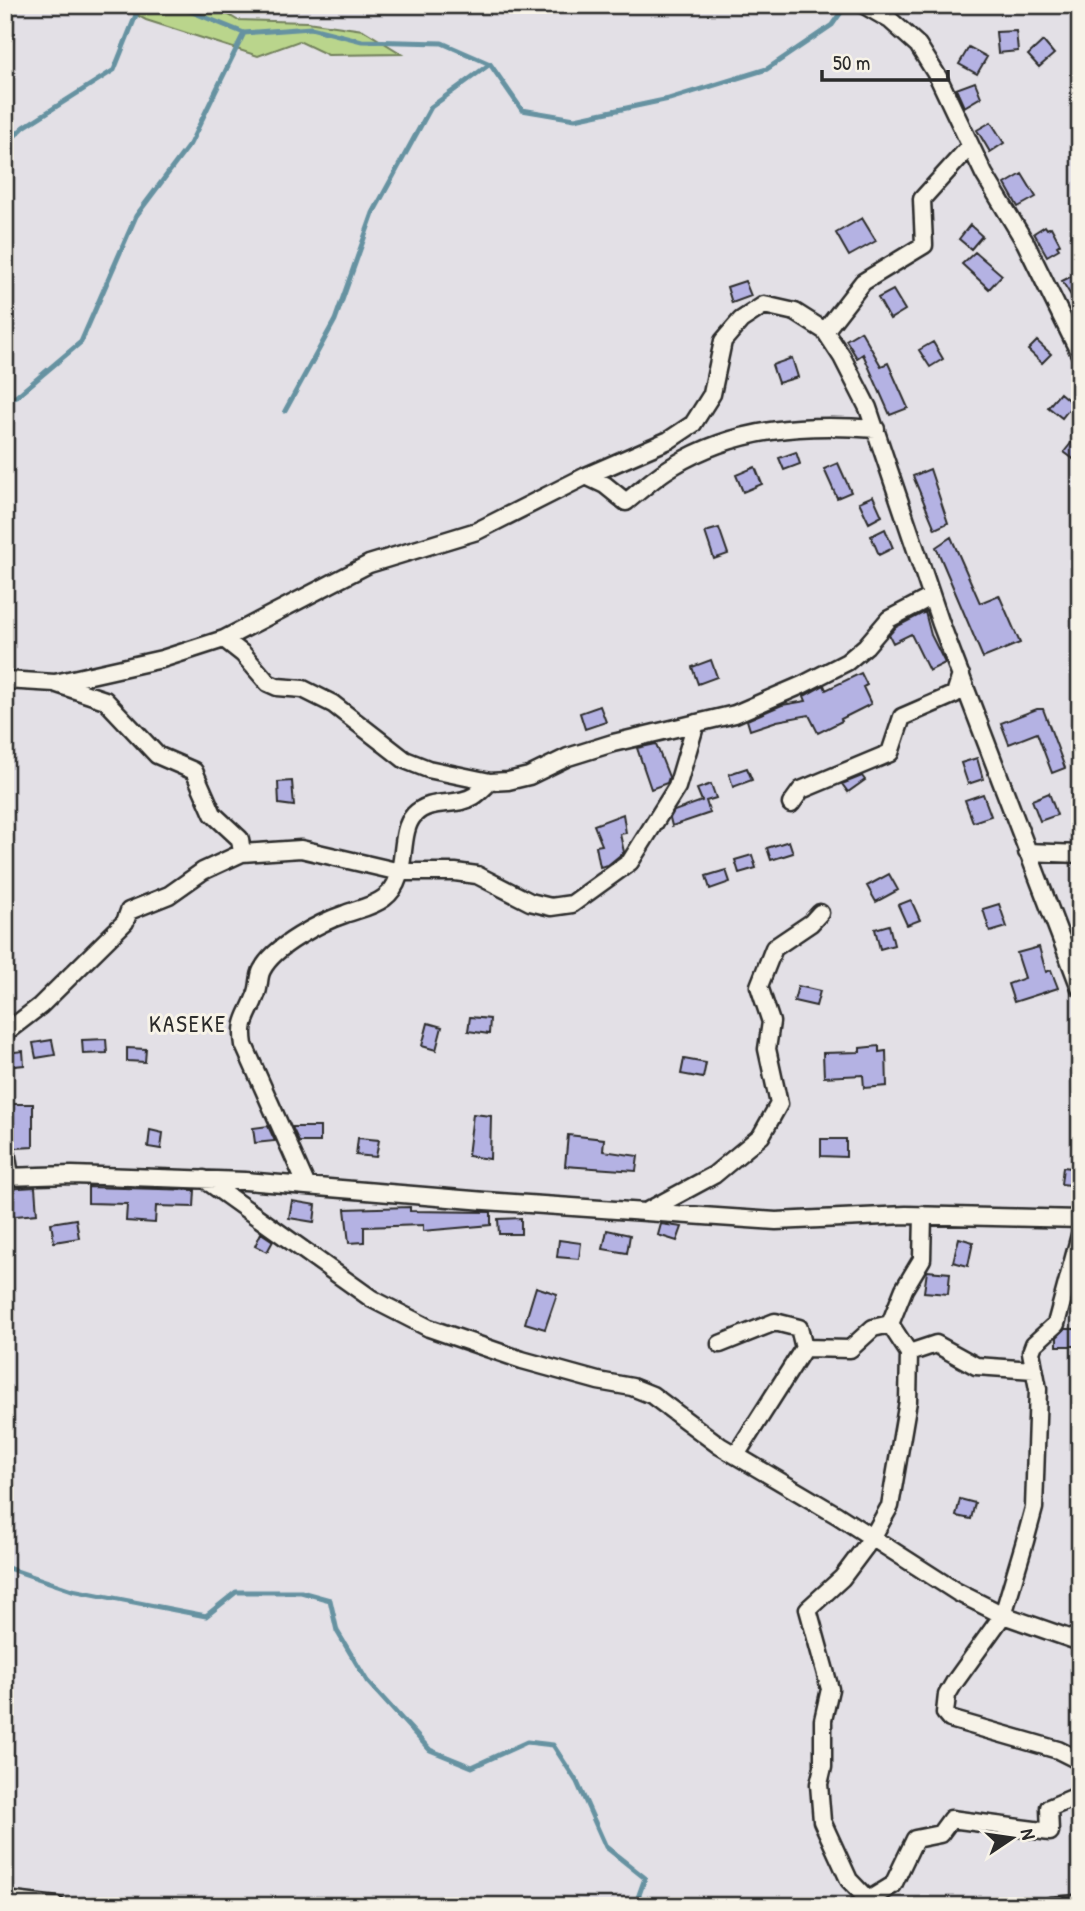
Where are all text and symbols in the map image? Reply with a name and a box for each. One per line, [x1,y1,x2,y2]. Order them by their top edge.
scale bar [822,38,948,82]
text: 50 m [833,48,870,77]
district label: KASEKE [149,1008,227,1039]
north arrow [976,1802,1046,1872]
text: N [1015,1826,1042,1842]

